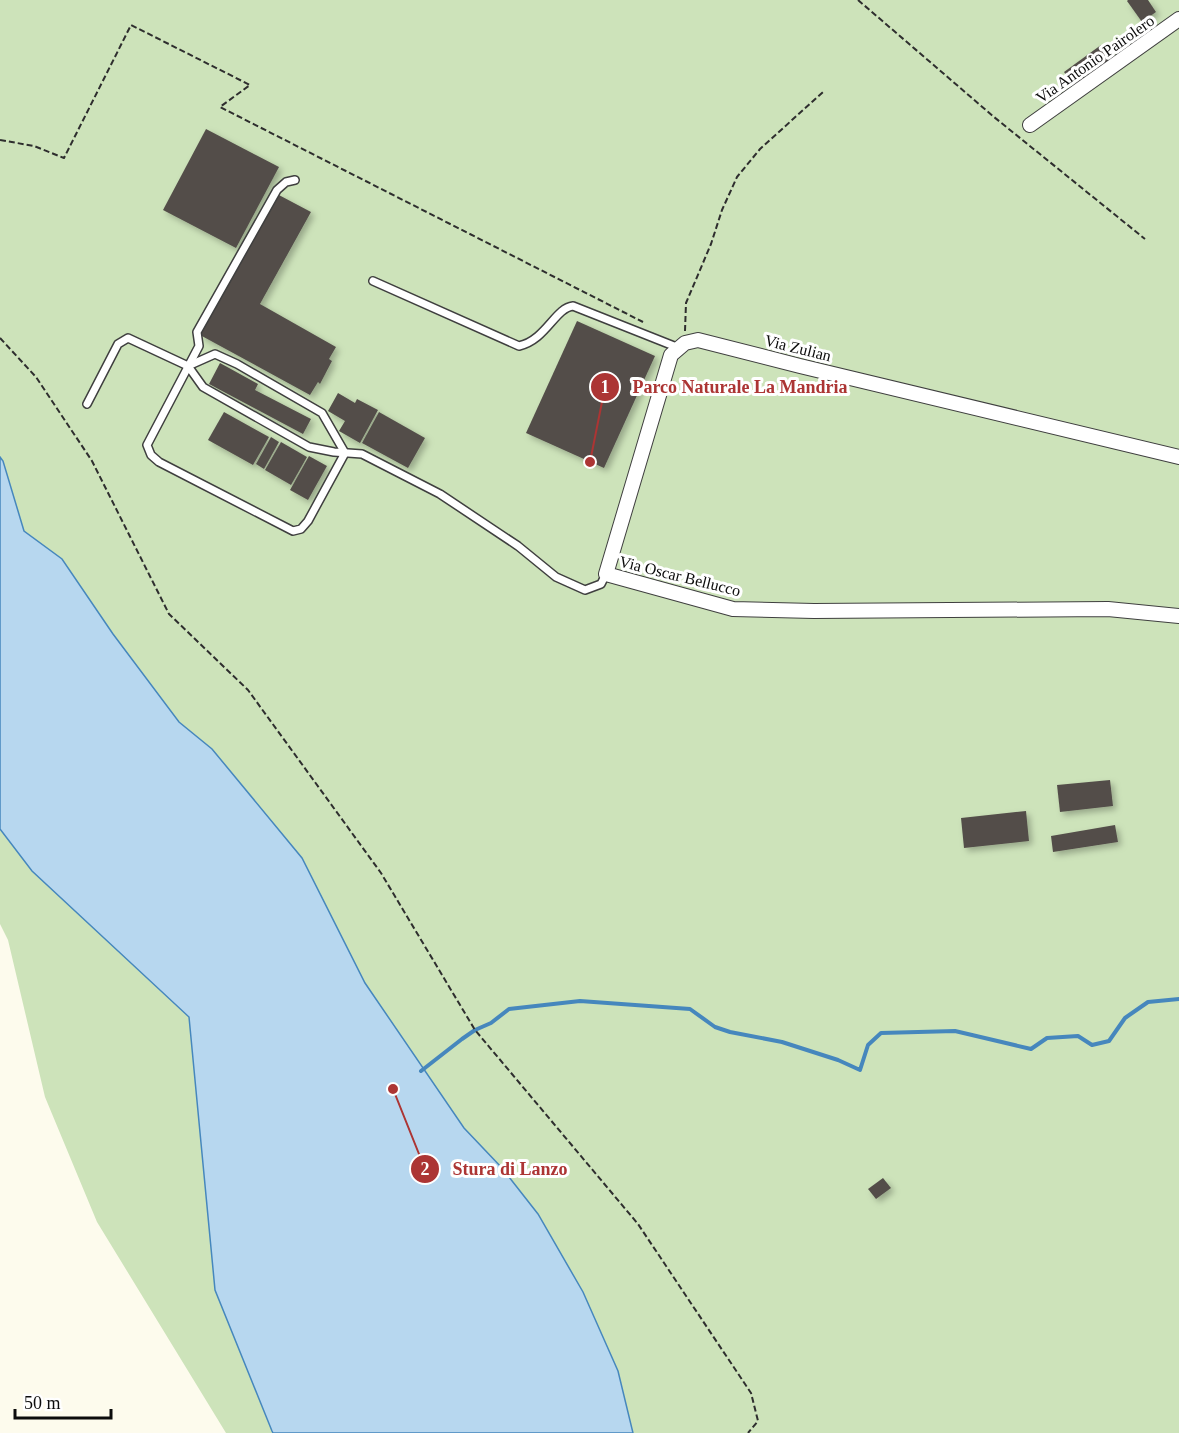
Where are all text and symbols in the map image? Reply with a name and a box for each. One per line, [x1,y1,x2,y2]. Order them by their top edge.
street label: Via Antonio Pairolero [1033,12,1157,106]
street label: Via Zulian [763,332,833,364]
callout: Parco Naturale La Mandria [590,369,859,405]
text: 1 [601,377,610,397]
text: Parco Naturale La Mandria [632,377,848,397]
street label: Via Oscar Bellucco [618,553,742,599]
callout: Stura di Lanzo [410,1151,579,1187]
text: 2 [421,1159,430,1179]
text: Stura di Lanzo [452,1159,568,1179]
scale bar [15,1382,111,1420]
text: 50 m [24,1393,61,1413]

